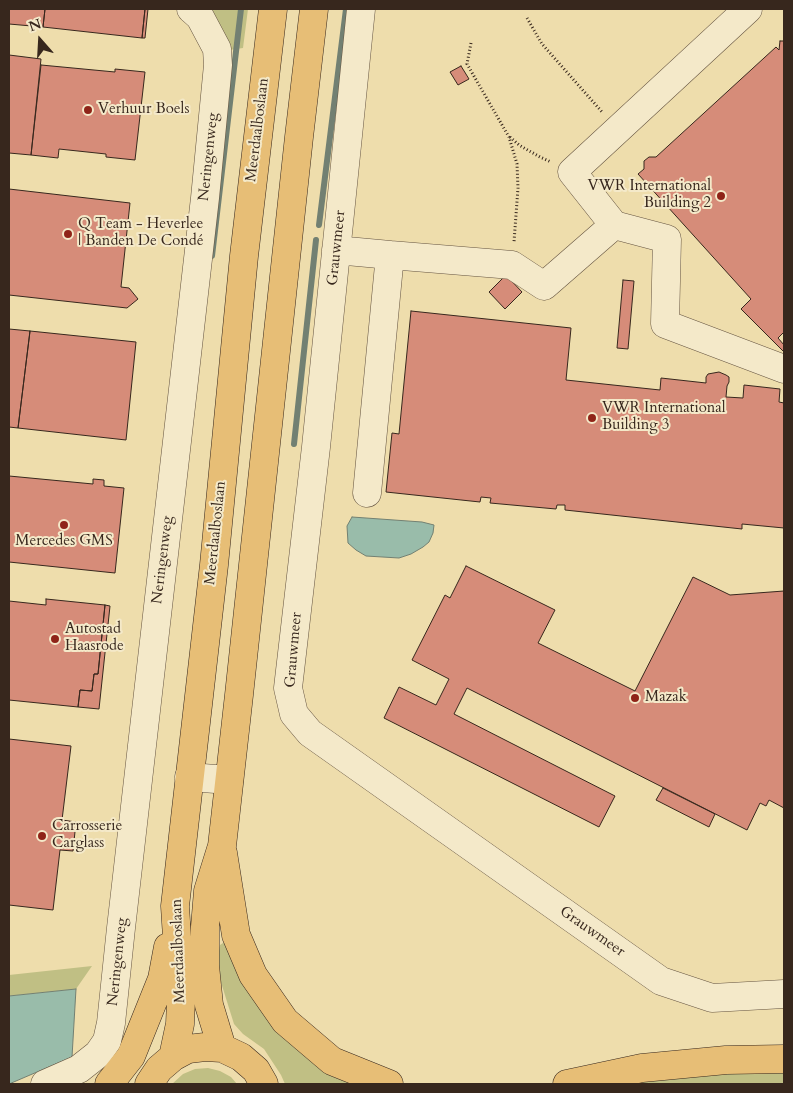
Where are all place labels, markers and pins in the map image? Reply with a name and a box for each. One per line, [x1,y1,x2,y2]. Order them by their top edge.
place label: Verhuur Boels [98,101,189,119]
marker: Verhuur Boels [82,104,94,116]
place label: VWR International Building 2 [587,178,711,213]
marker: VWR International Building 2 [715,190,727,202]
place label: Q Team - Heverlee | Banden De Condé [78,216,204,251]
marker: Q Team - Heverlee | Banden De Condé [62,228,74,240]
place label: VWR International Building 3 [602,400,726,435]
marker: VWR International Building 3 [586,412,598,424]
marker: Mercedes GMS [58,519,70,531]
place label: Mercedes GMS [15,533,113,551]
place label: Autostad Haasrode [65,621,124,656]
marker: Autostad Haasrode [49,633,61,645]
place label: Mazak [645,689,687,707]
marker: Mazak [629,692,641,704]
place label: Carrosserie Carglass [52,818,122,853]
marker: Carrosserie Carglass [36,830,48,842]

